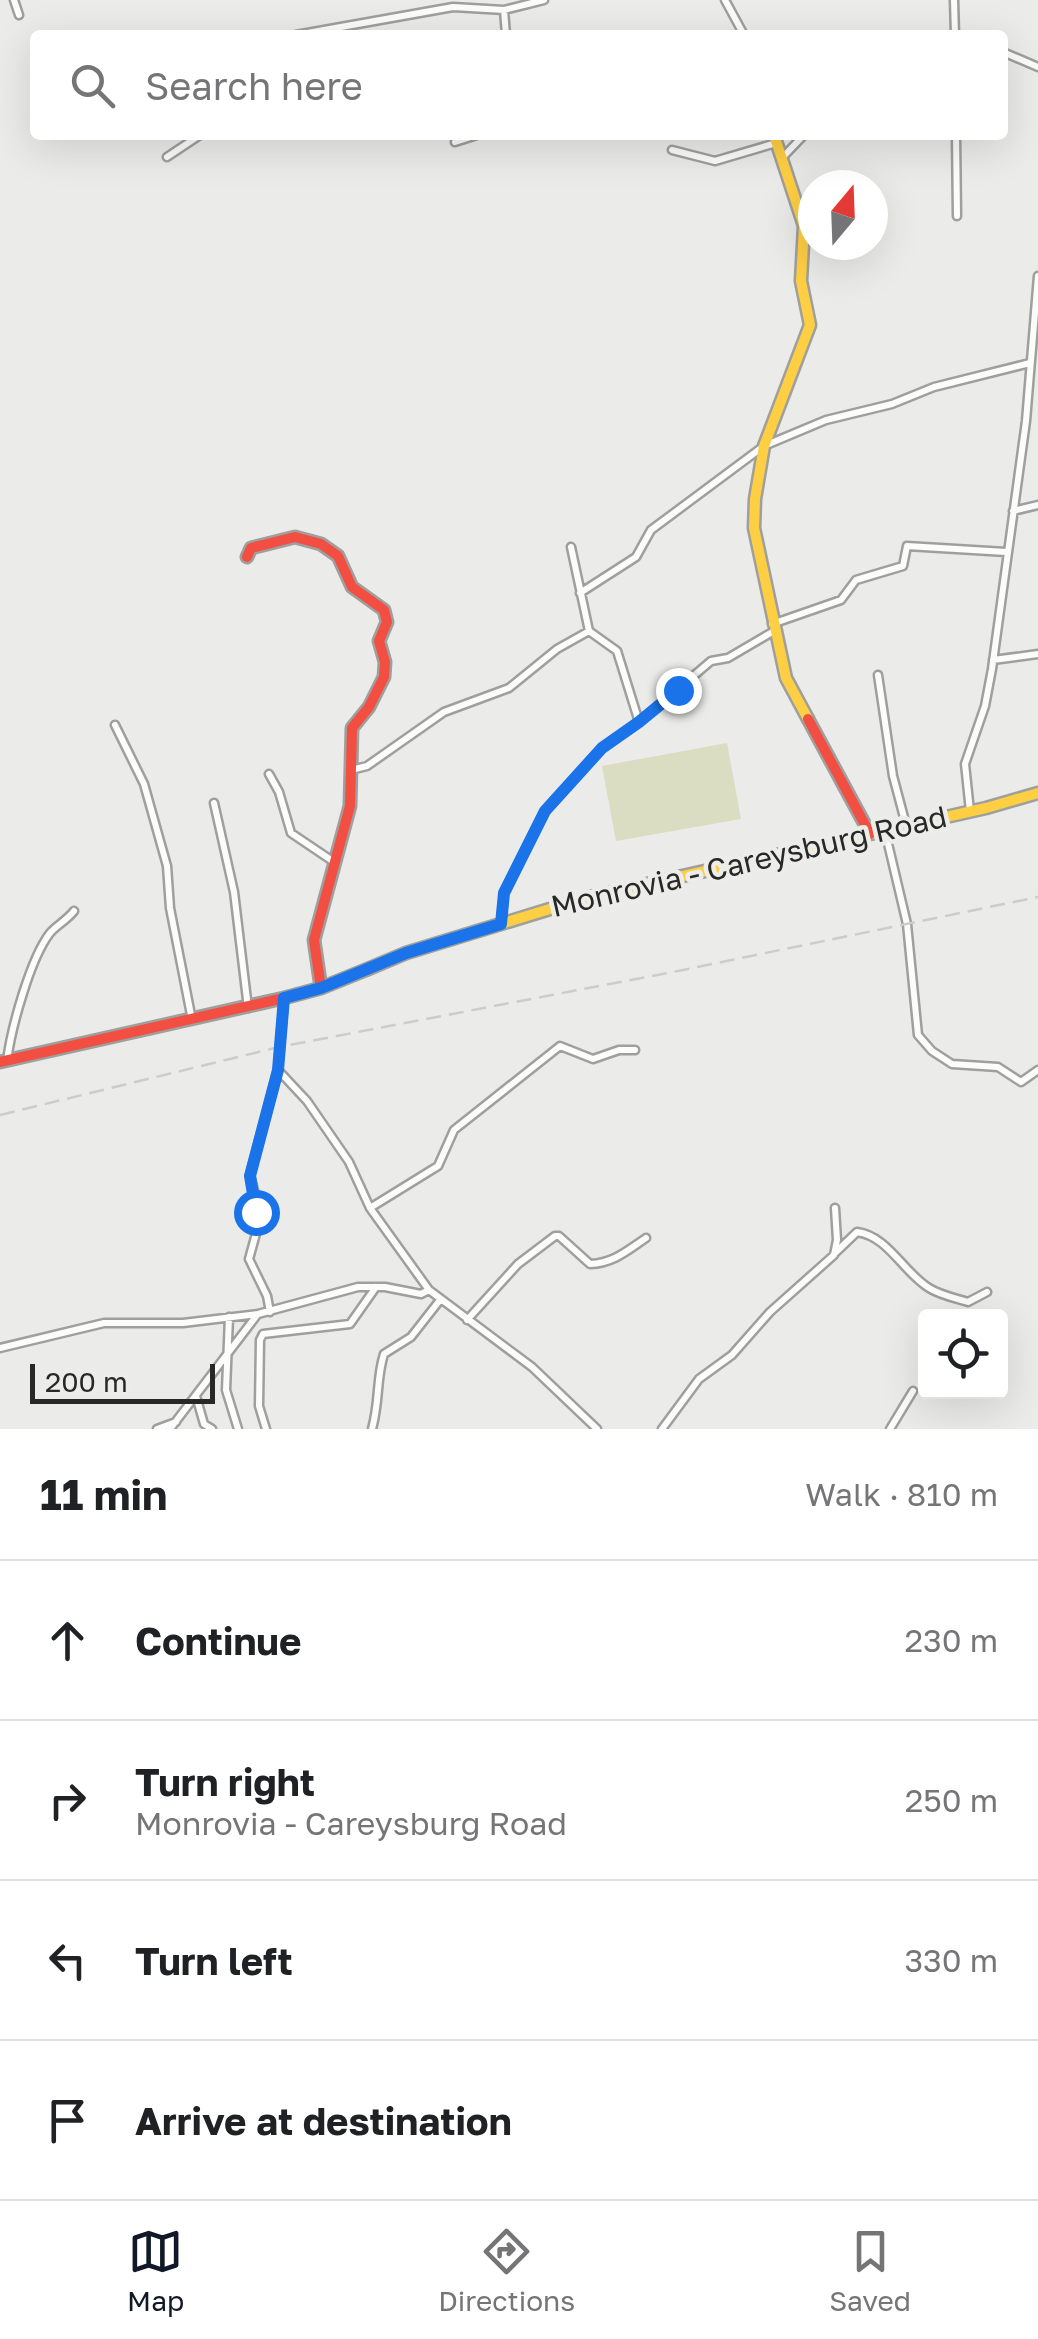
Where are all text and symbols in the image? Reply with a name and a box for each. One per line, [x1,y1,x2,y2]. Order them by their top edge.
search box [30,30,1008,140]
icon: search [65,58,120,113]
text: Search here [145,63,363,108]
north arrow [798,170,888,260]
route end [656,668,702,714]
street label: Monrovia - Careysburg Road [547,798,950,924]
route start [234,1190,280,1236]
map controls [918,1309,1008,1399]
button: locate [918,1309,1008,1399]
scale bar [30,1359,215,1404]
text: 200 m [45,1365,128,1398]
text: 11 min [40,1469,167,1519]
text: Walk · 810 m [805,1475,998,1513]
icon: ahead [40,1613,95,1668]
text: Continue [135,1618,301,1663]
text: 230 m [905,1621,998,1659]
text: Turn right [135,1759,315,1804]
icon: right [40,1773,95,1828]
text: 250 m [905,1781,998,1819]
text: Monrovia - Careysburg Road [135,1804,567,1842]
icon: left [40,1933,95,1988]
text: Turn left [135,1938,293,1983]
text: 330 m [904,1941,998,1979]
icon: arrive [40,2093,95,2148]
text: Arrive at destination [135,2098,512,2143]
tab: Map [127,2224,184,2317]
tab: Directions [438,2224,575,2317]
tab: Saved [829,2224,911,2317]

